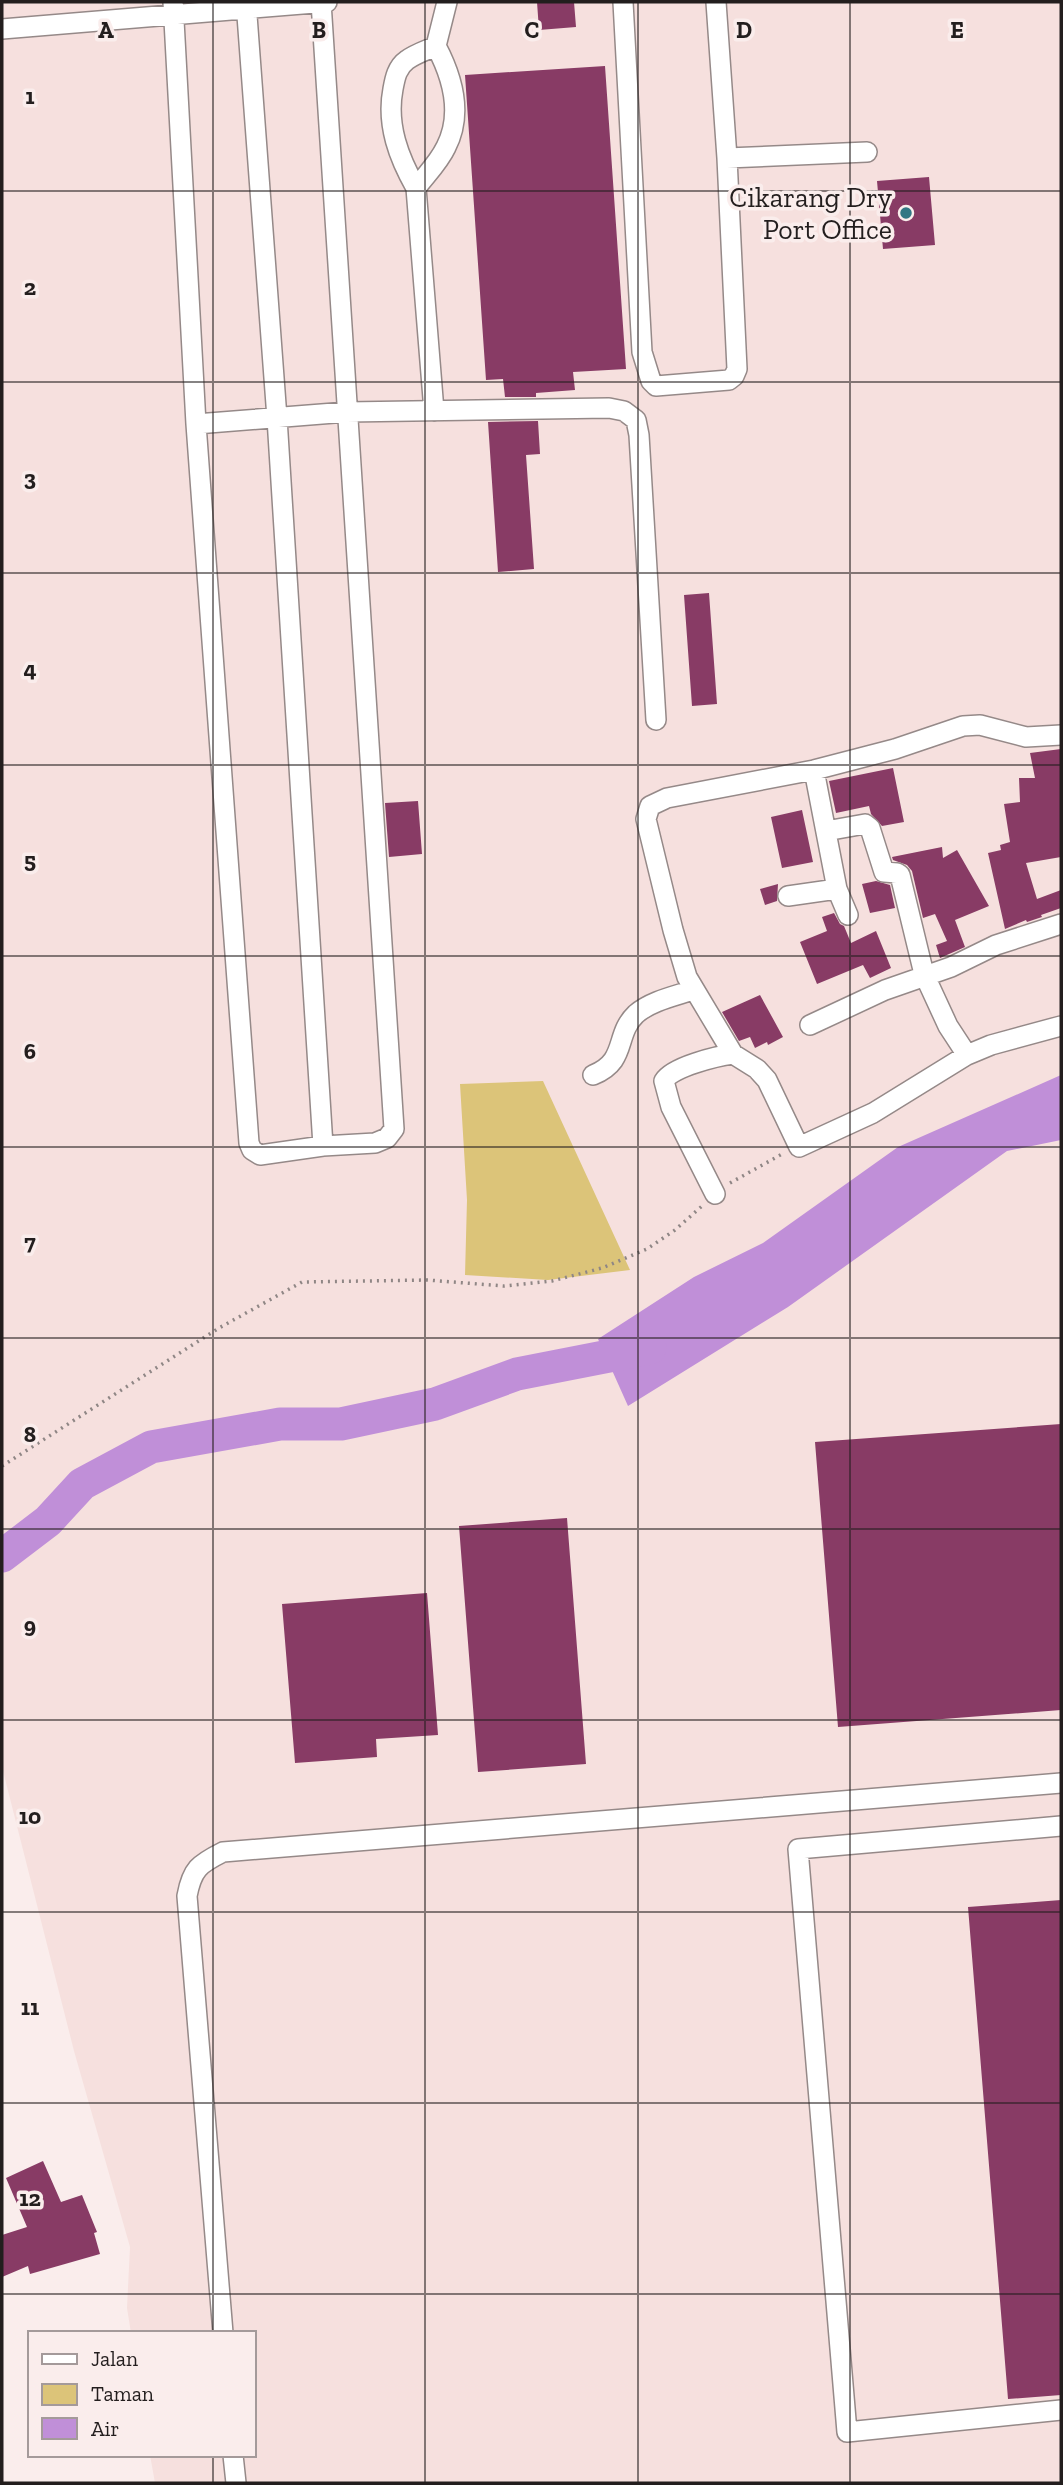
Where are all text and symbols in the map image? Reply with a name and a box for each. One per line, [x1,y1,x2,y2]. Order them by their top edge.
text: A [98,16,114,44]
text: B [312,16,326,44]
text: C [525,16,539,44]
text: D [736,16,752,44]
text: E [950,16,964,44]
text: 1 [25,82,35,110]
place label: Cikarang Dry Port Office [729,181,893,246]
marker: Cikarang Dry Port Office [898,205,914,221]
text: 2 [24,273,36,301]
text: 3 [24,464,36,492]
text: 4 [23,655,37,683]
text: 5 [24,846,36,874]
text: 6 [24,1037,36,1065]
text: 7 [24,1228,36,1256]
text: 8 [24,1420,36,1448]
text: 9 [24,1611,36,1639]
text: 10 [19,1802,41,1830]
text: 11 [21,1993,39,2021]
text: 12 [19,2184,41,2212]
legend [28,2331,256,2457]
text: Jalan [91,2346,138,2371]
text: Taman [91,2381,154,2406]
text: Air [91,2416,119,2441]

